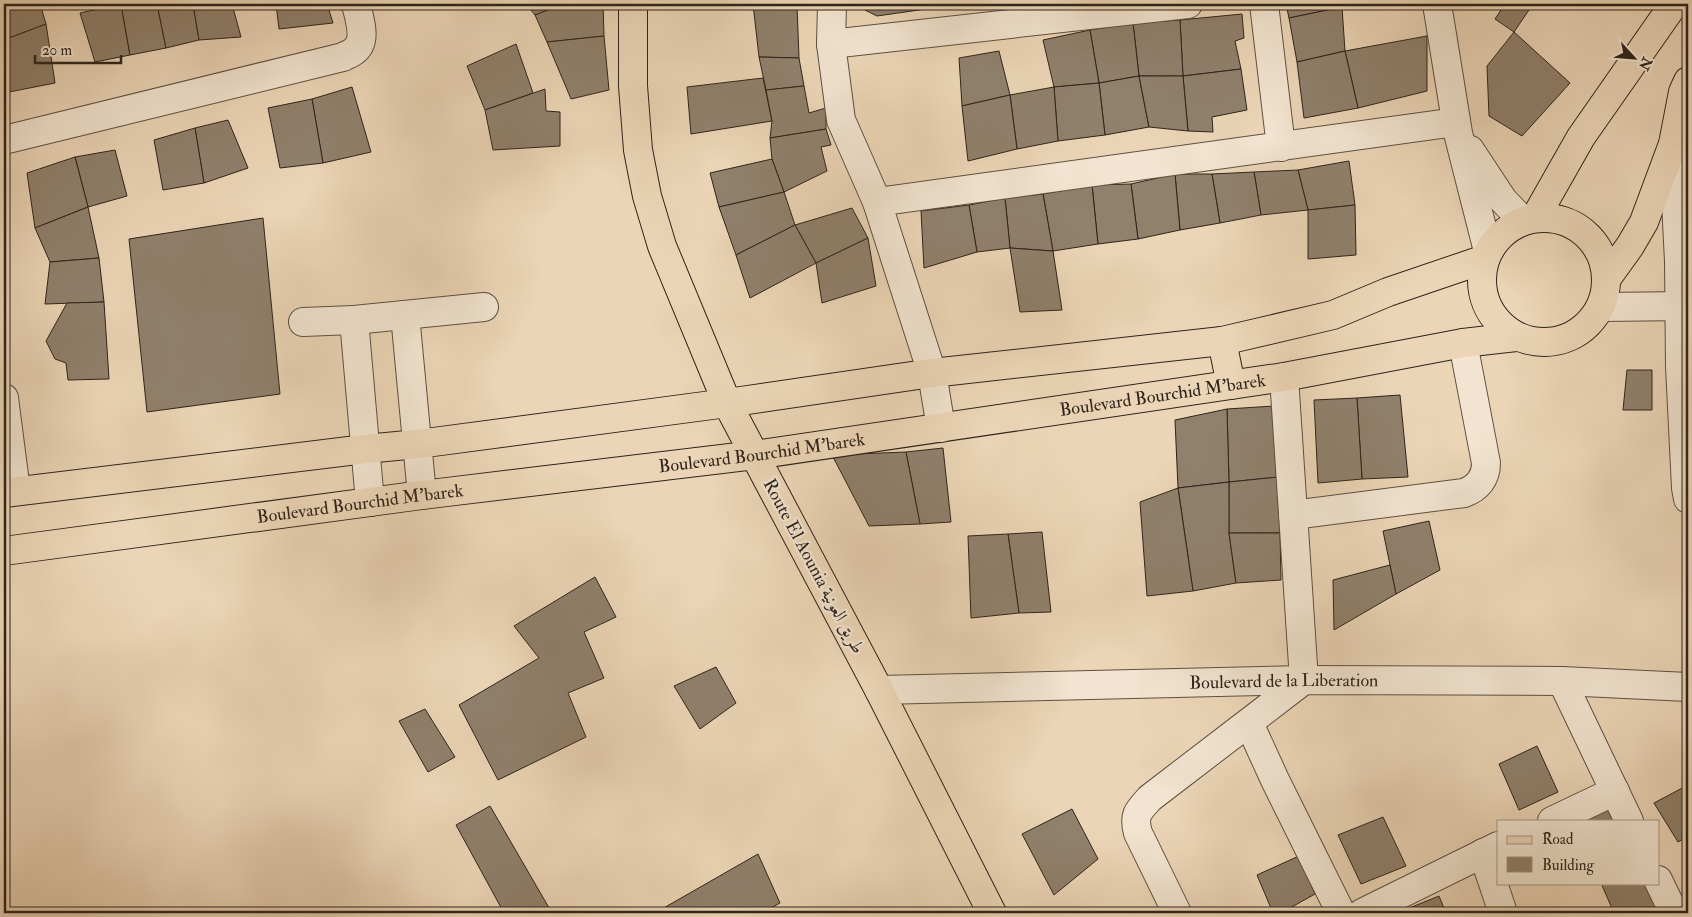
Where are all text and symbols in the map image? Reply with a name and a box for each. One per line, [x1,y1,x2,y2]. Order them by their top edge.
scale bar [35,32,121,64]
north arrow [1610,32,1660,82]
text: 20 m [42,41,72,60]
text: N [1635,53,1656,73]
street label: Boulevard Bourchid M'barek [1058,369,1267,422]
street label: Boulevard Bourchid M'barek [657,428,867,479]
street label: Route El Aounia طريق العونية [758,475,870,658]
street label: Boulevard Bourchid M'barek [255,479,465,529]
street label: Boulevard de la Liberation [1189,669,1378,695]
legend [1497,820,1660,884]
text: Road [1542,830,1574,849]
text: Building [1542,856,1594,875]

